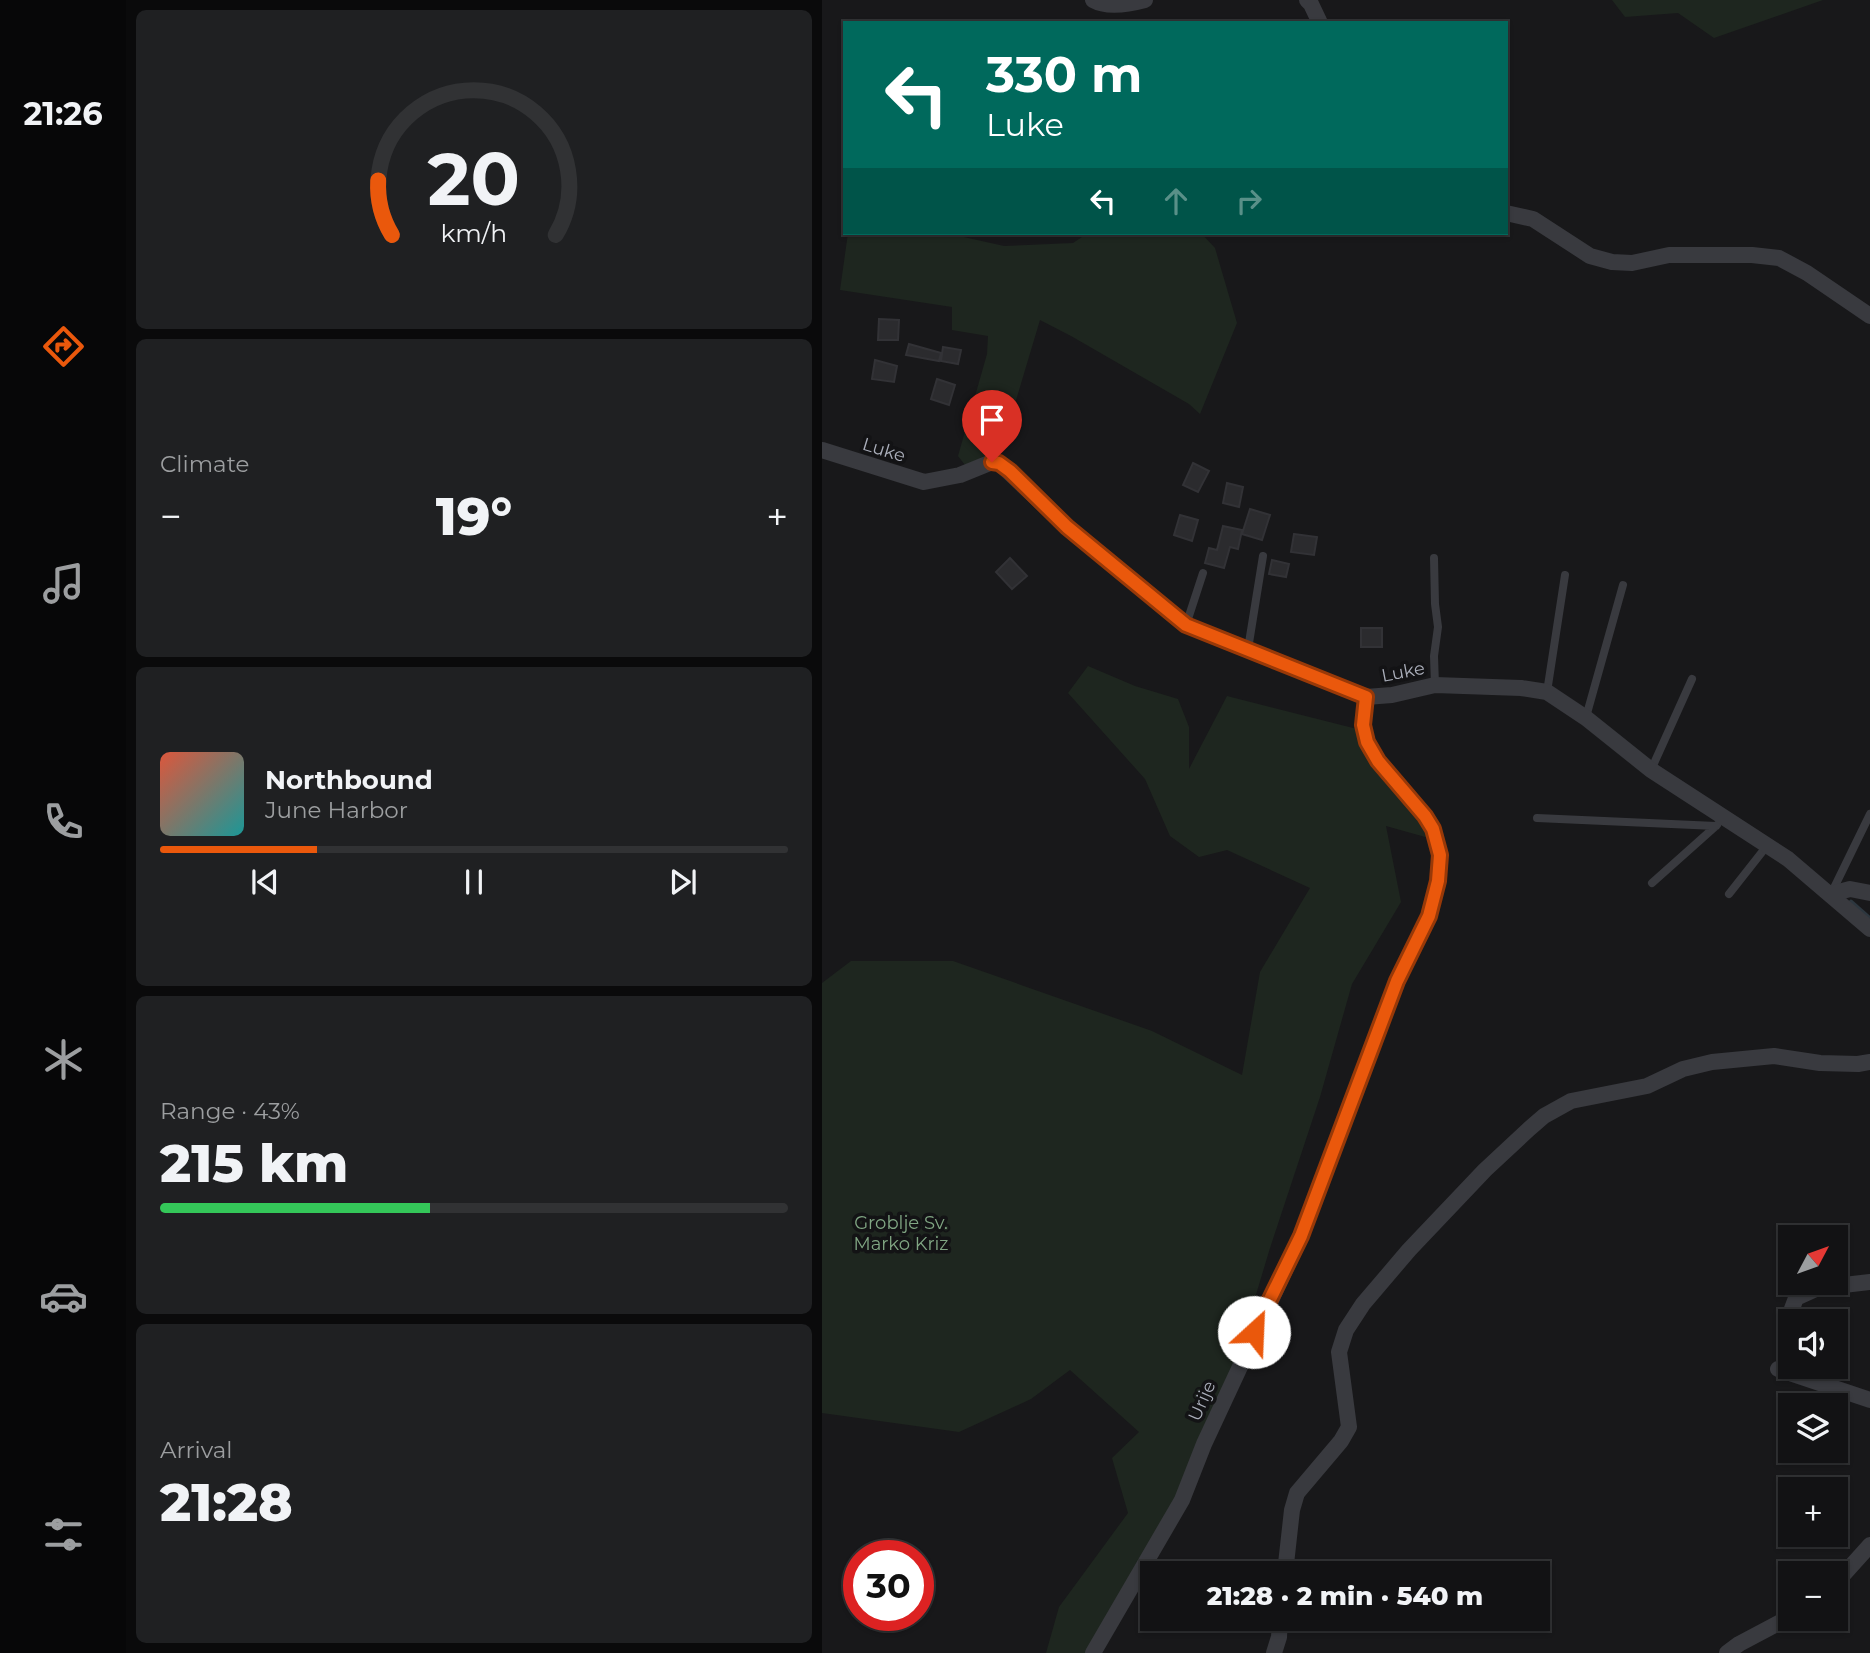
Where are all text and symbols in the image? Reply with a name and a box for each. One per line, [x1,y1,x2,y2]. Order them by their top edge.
text: 330 m [986,45,1142,104]
icon: left [871,49,962,140]
text: 21:26 [23,94,103,133]
text: Luke [986,105,1064,144]
text: 20 [428,136,520,224]
icon: left [1084,182,1122,220]
icon: ahead [1157,182,1195,220]
icon: right [1230,182,1268,220]
text: km/h [441,218,507,248]
icon: directions [39,322,88,371]
pin [962,390,1022,462]
icon: arrive [973,401,1011,439]
street label: Luke [860,433,908,467]
text: Climate [160,450,249,478]
text: 19° [436,485,512,548]
text: − [160,493,182,540]
text: + [766,493,788,540]
icon: music [39,559,88,608]
street label: Luke [1379,657,1427,687]
text: Northbound [265,764,433,796]
text: June Harbor [265,796,408,824]
icon: phone [39,797,88,846]
icon: previous [246,863,284,901]
icon: pause [455,863,493,901]
icon: next [664,863,702,901]
icon: climate [39,1035,88,1084]
text: Range · 43% [160,1097,300,1125]
text: 215 km [160,1132,348,1195]
park label: Groblje Sv. Marko Kriz [853,1212,949,1255]
north arrow [1778,1225,1848,1295]
map controls [1778,1225,1848,1631]
icon: car [39,1272,88,1321]
position arrow [1217,1295,1291,1369]
button: sound [1778,1309,1848,1379]
street label: Urije [1183,1377,1221,1425]
button: layers [1778,1393,1848,1463]
text: Arrival [160,1436,233,1464]
text: 21:28 [160,1471,293,1534]
button: + [1778,1477,1848,1547]
icon: filters [39,1510,88,1559]
speed limit sign: 30 [843,1540,934,1631]
button: − [1778,1561,1848,1631]
text: 21:28 · 2 min · 540 m [1207,1580,1483,1612]

